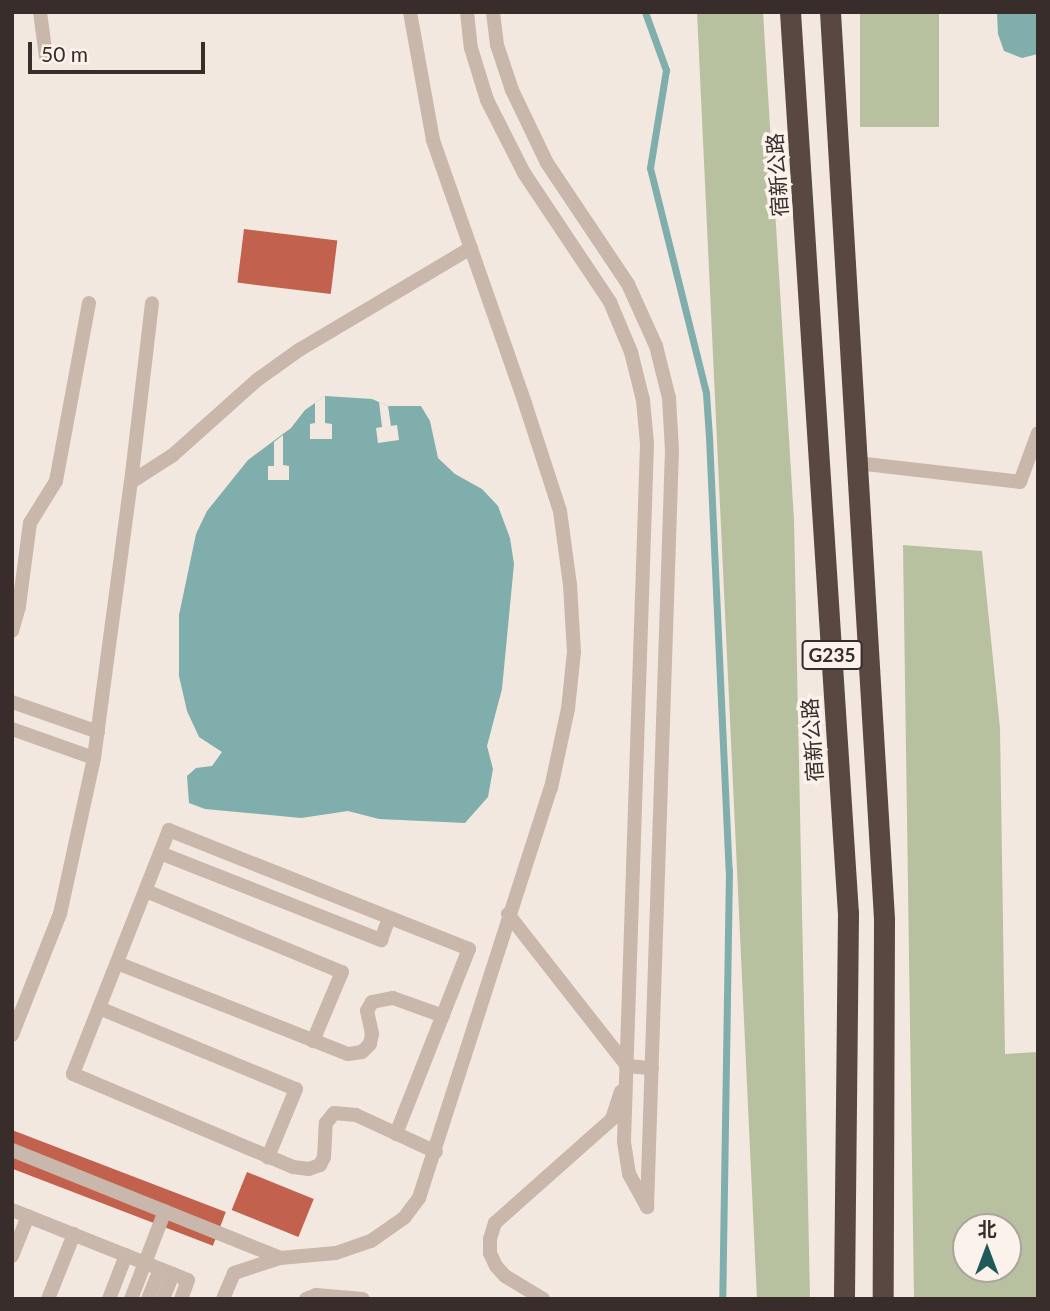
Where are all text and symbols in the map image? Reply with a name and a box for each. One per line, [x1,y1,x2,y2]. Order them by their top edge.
scale bar [32,28,208,72]
text: 50 m [41,41,88,66]
street label: 宿新公路 [762,132,792,218]
road number: G235 [800,640,864,670]
street label: 宿新公路 [797,697,827,783]
north arrow [952,1213,1022,1283]
text: 北 [977,1217,997,1240]

